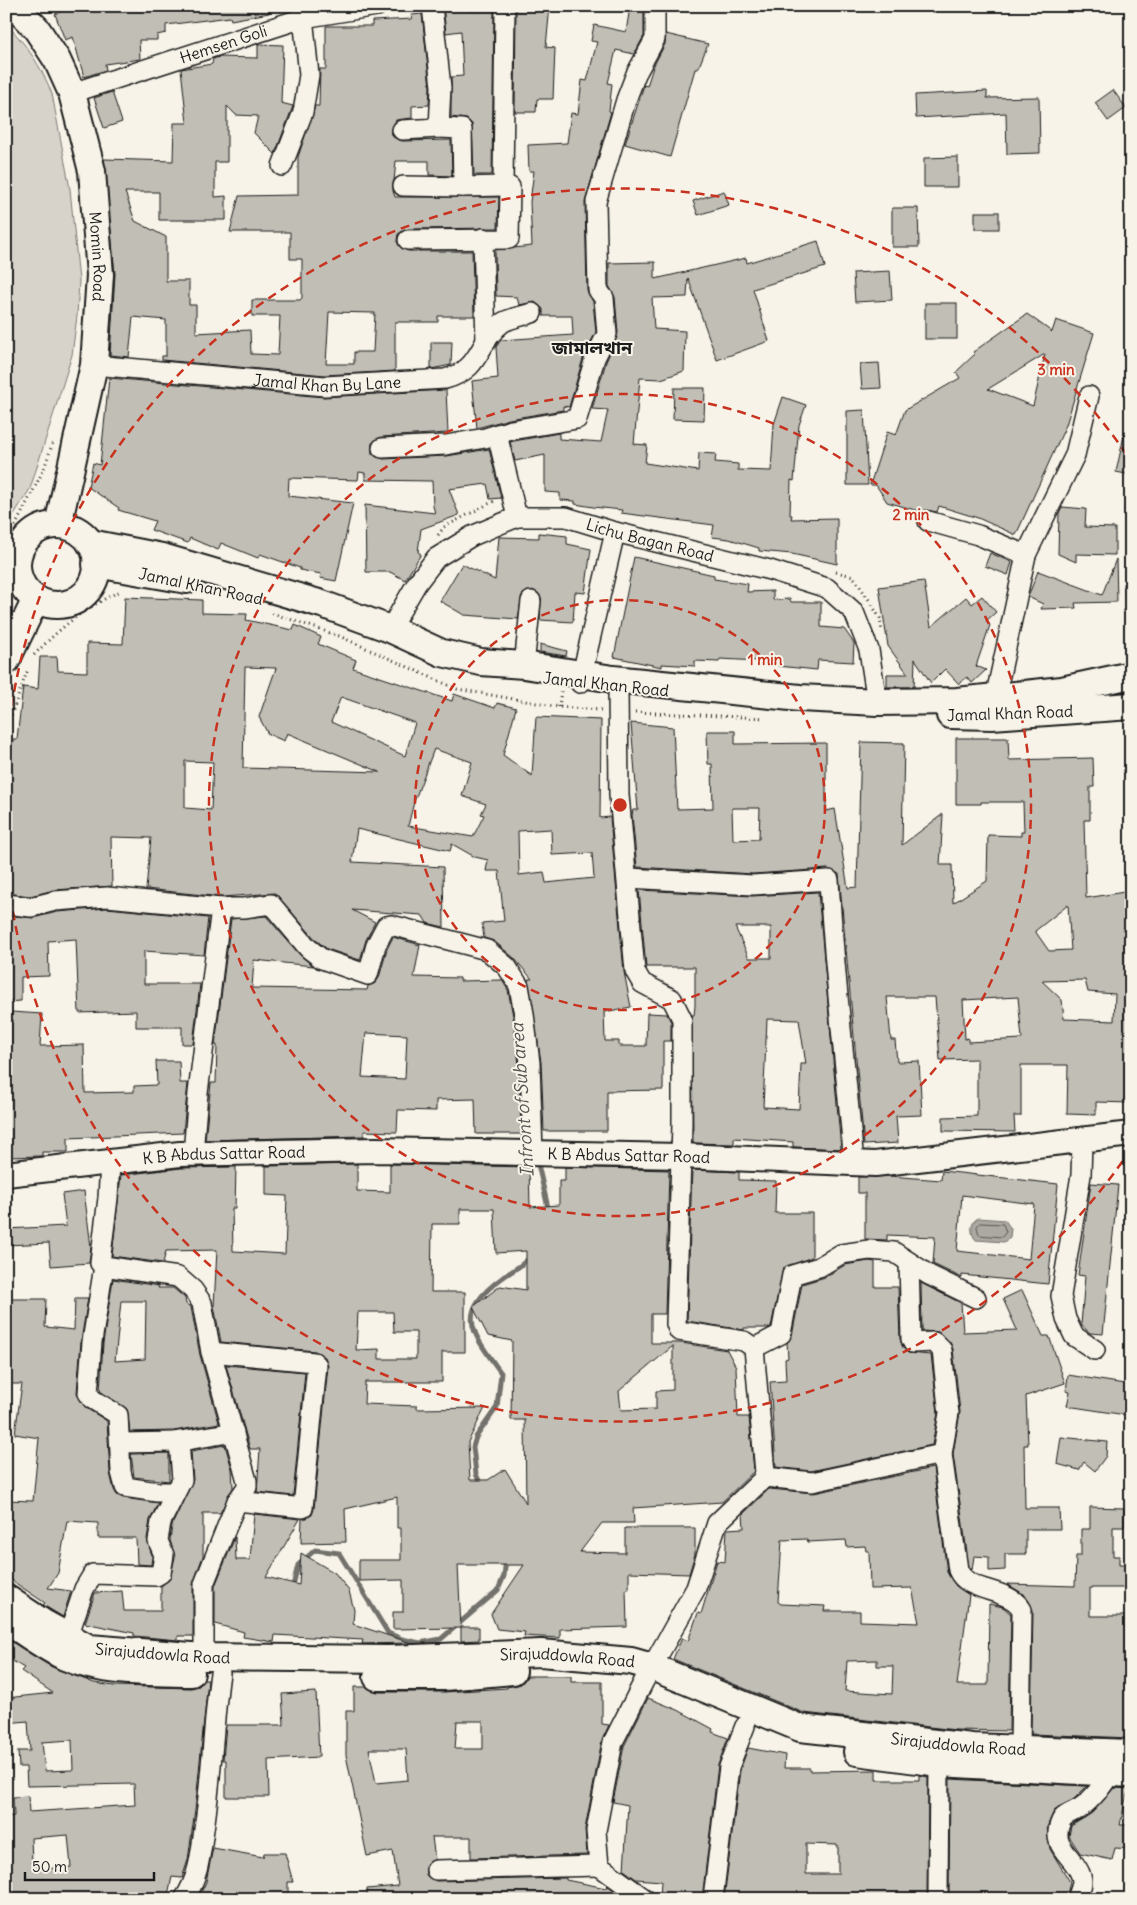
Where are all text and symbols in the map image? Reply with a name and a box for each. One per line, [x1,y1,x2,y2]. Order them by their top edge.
street label: Hemsen Goli [177,20,269,67]
street label: Momin Road [85,211,110,302]
district label: জামালখান [551,336,633,359]
text: 3 min [1037,360,1075,379]
street label: Jamal Khan By Lane [252,370,402,396]
text: 2 min [893,505,930,524]
street label: Lichu Bagan Road [584,514,716,566]
street label: Jamal Khan Road [137,563,265,609]
text: 1 min [748,650,783,669]
street label: Jamal Khan Road [542,667,670,701]
street label: Jamal Khan Road [946,701,1074,725]
centre of rings [611,796,629,814]
water label: Infront of Sub area [505,1021,539,1178]
street label: K B Abdus Sattar Road [142,1141,305,1168]
street label: K B Abdus Sattar Road [547,1143,711,1167]
street label: Sirajuddowla Road [95,1639,230,1667]
street label: Sirajuddowla Road [499,1643,636,1671]
street label: Sirajuddowla Road [890,1728,1026,1759]
scale bar [25,1850,154,1882]
text: 50 m [32,1857,67,1876]

